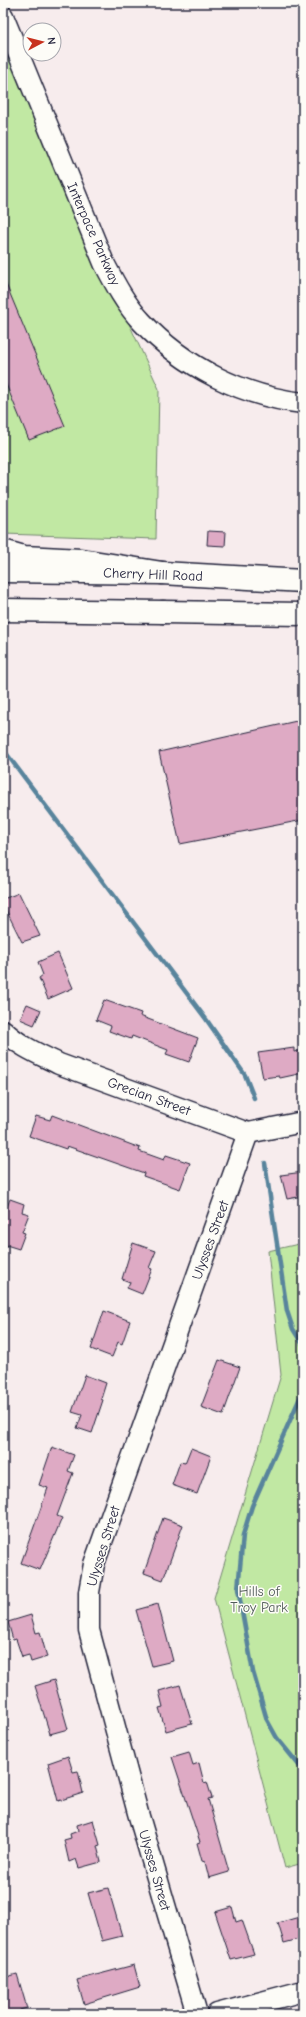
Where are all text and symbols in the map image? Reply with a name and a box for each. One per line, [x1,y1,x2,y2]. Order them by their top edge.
north arrow [22,22,62,62]
text: N [45,36,58,45]
street label: Interpace Parkway [63,180,124,289]
street label: Cherry Hill Road [103,564,203,585]
street label: Grecian Street [105,1074,194,1120]
street label: Ulysses Street [188,1197,233,1282]
street label: Ulysses Street [83,1503,124,1588]
park label: Hills of Troy Park [230,1583,288,1616]
street label: Ulysses Street [135,1828,174,1913]

